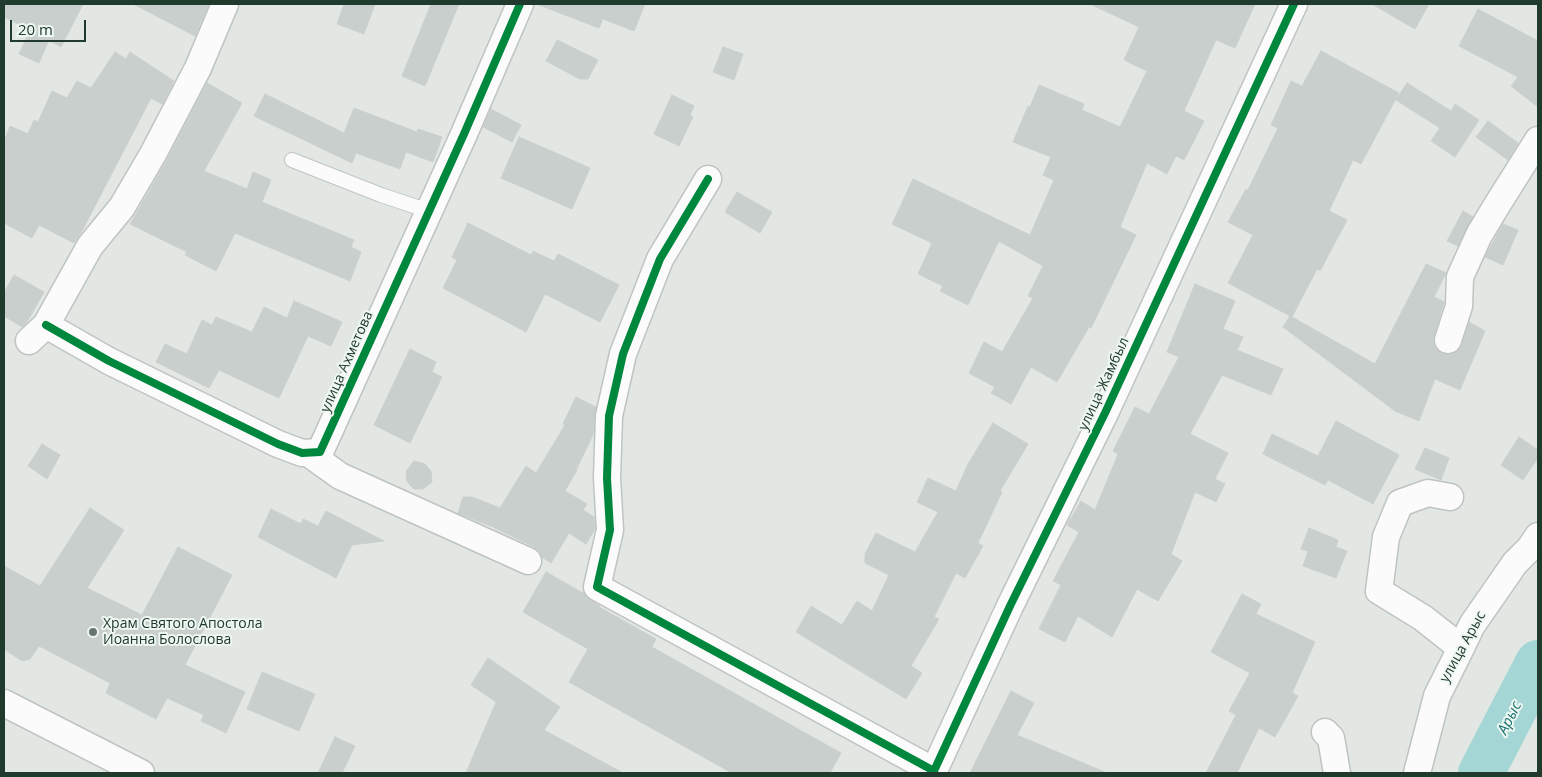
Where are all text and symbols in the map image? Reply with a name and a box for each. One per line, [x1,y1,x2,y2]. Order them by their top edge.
scale bar [12,10,89,42]
text: 20 m [18,19,53,39]
street label: улица Ахметова [317,309,377,415]
street label: улица Жамбыл [1075,335,1133,433]
street label: улица Арыс [1437,608,1489,686]
place label: Храм Святого Апостола Иоанна Болослова [103,616,263,648]
marker: Храм Святого Апостола Иоанна Болослова [87,626,99,638]
water label: Арыс [1494,698,1526,738]

